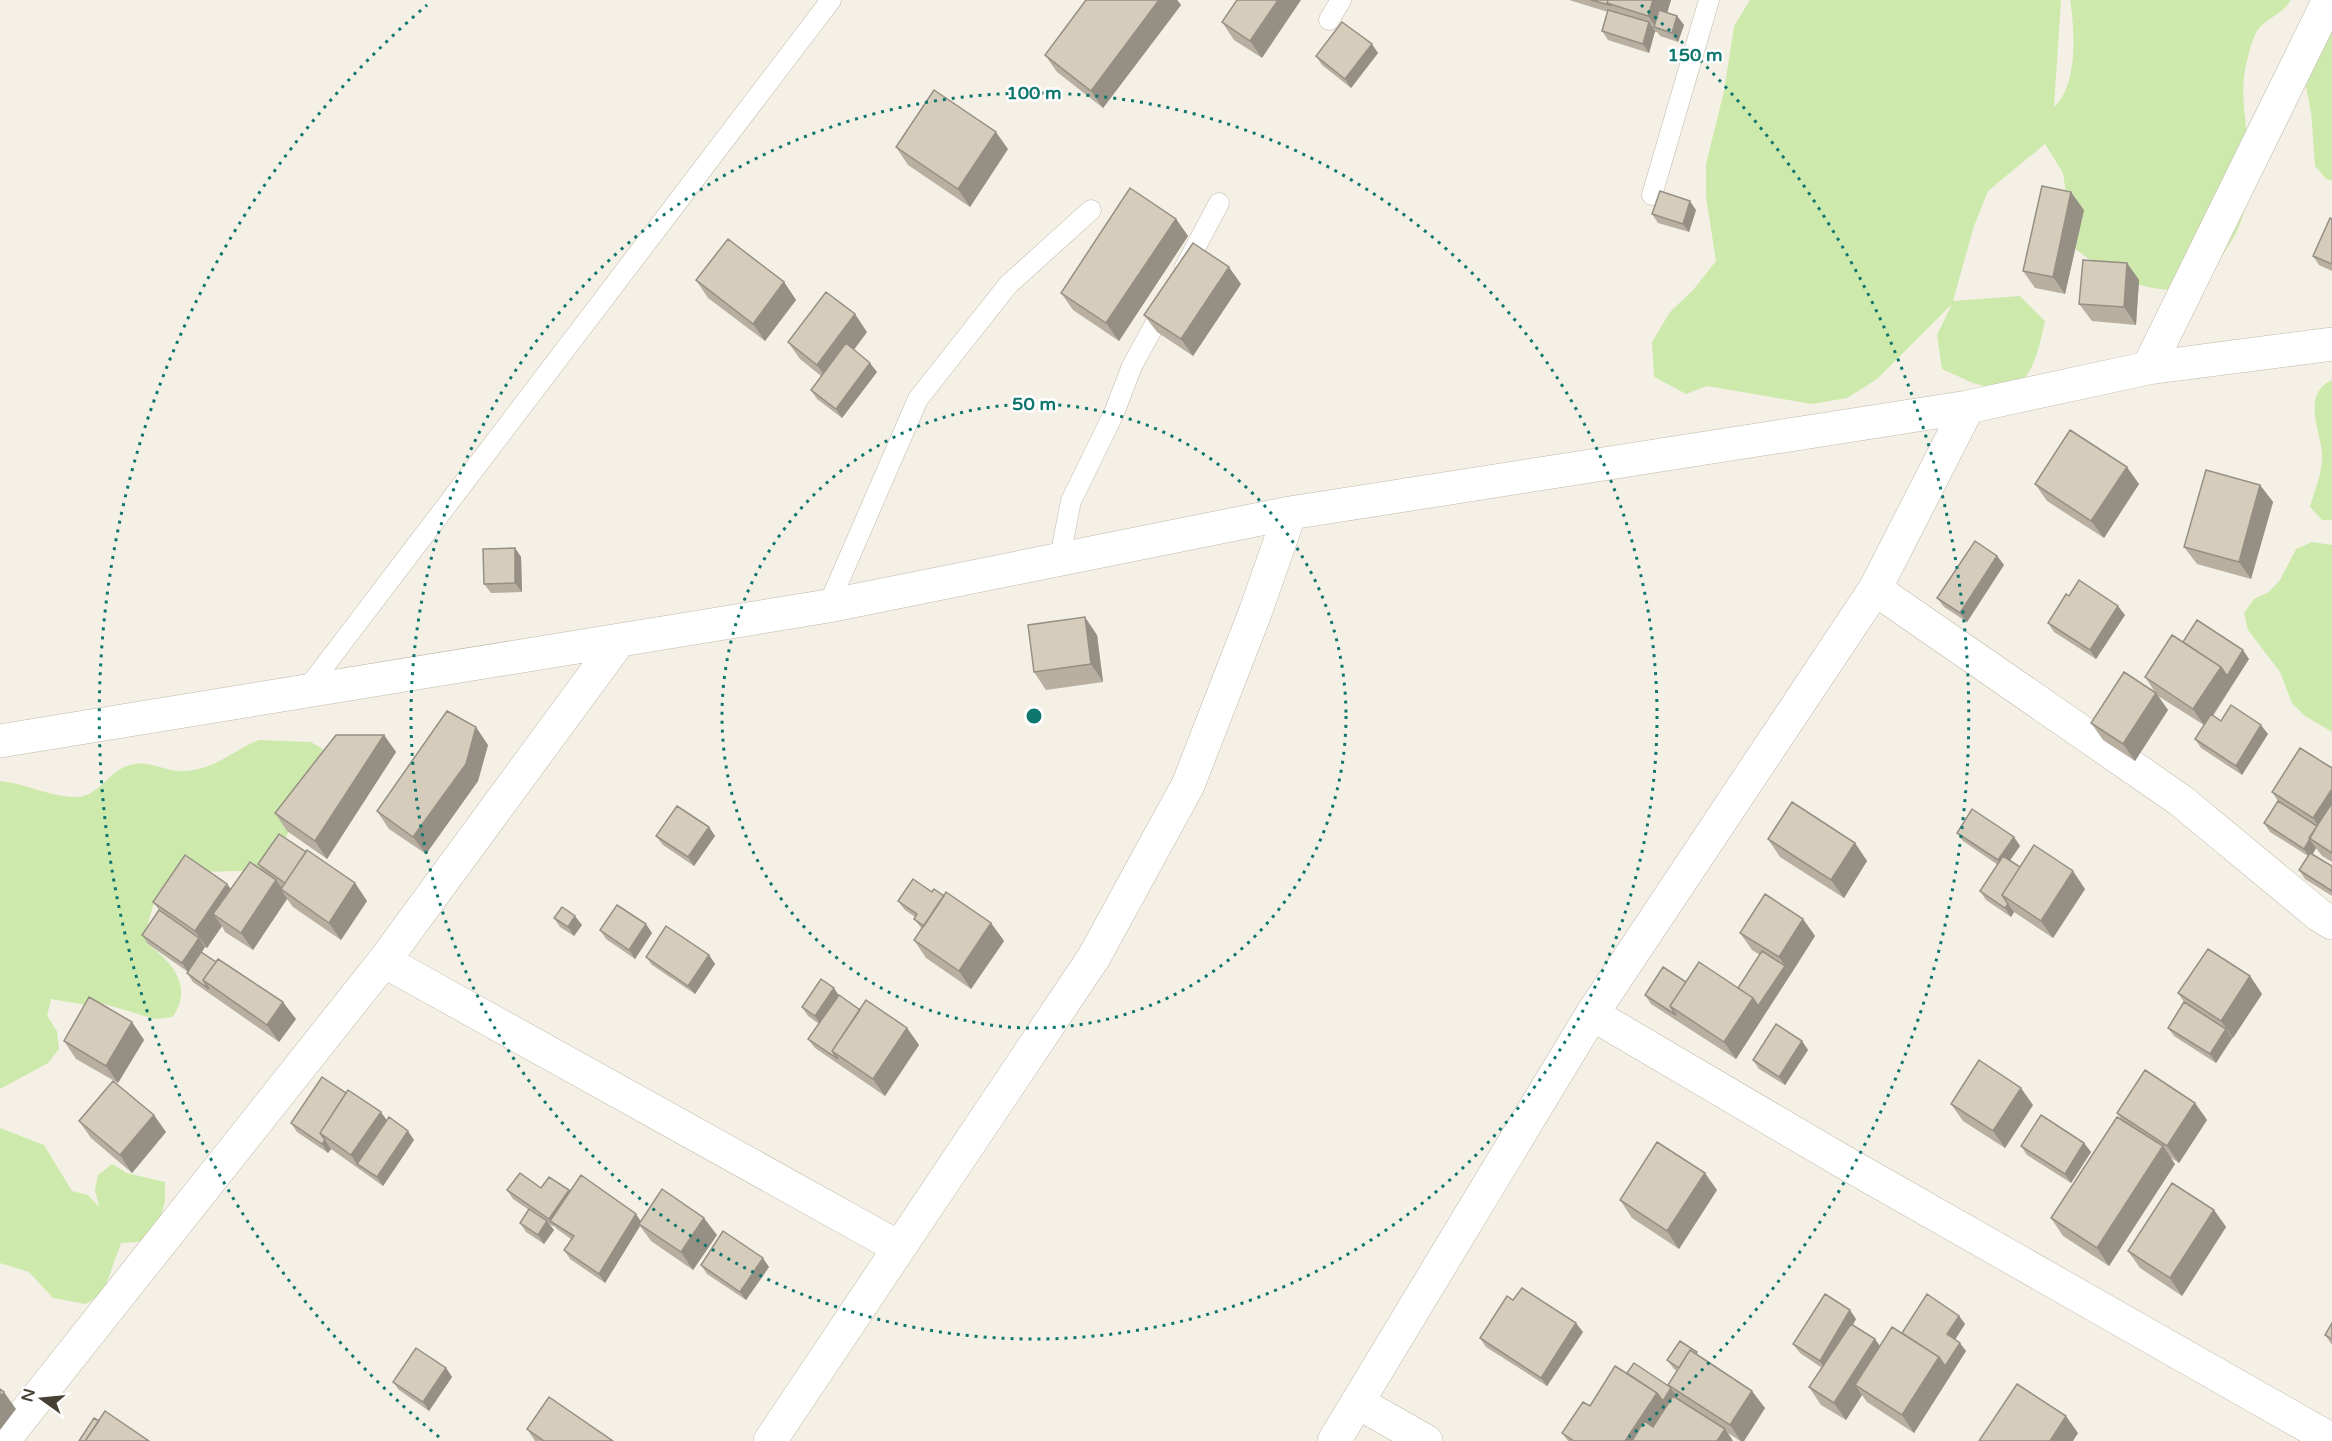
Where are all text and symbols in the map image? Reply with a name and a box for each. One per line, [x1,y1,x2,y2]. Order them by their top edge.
text: 150 m [1667,44,1723,66]
text: 100 m [1006,82,1062,104]
text: 50 m [1012,393,1056,415]
centre of rings [1024,706,1044,726]
north arrow [12,1369,72,1429]
text: N [17,1387,40,1404]

